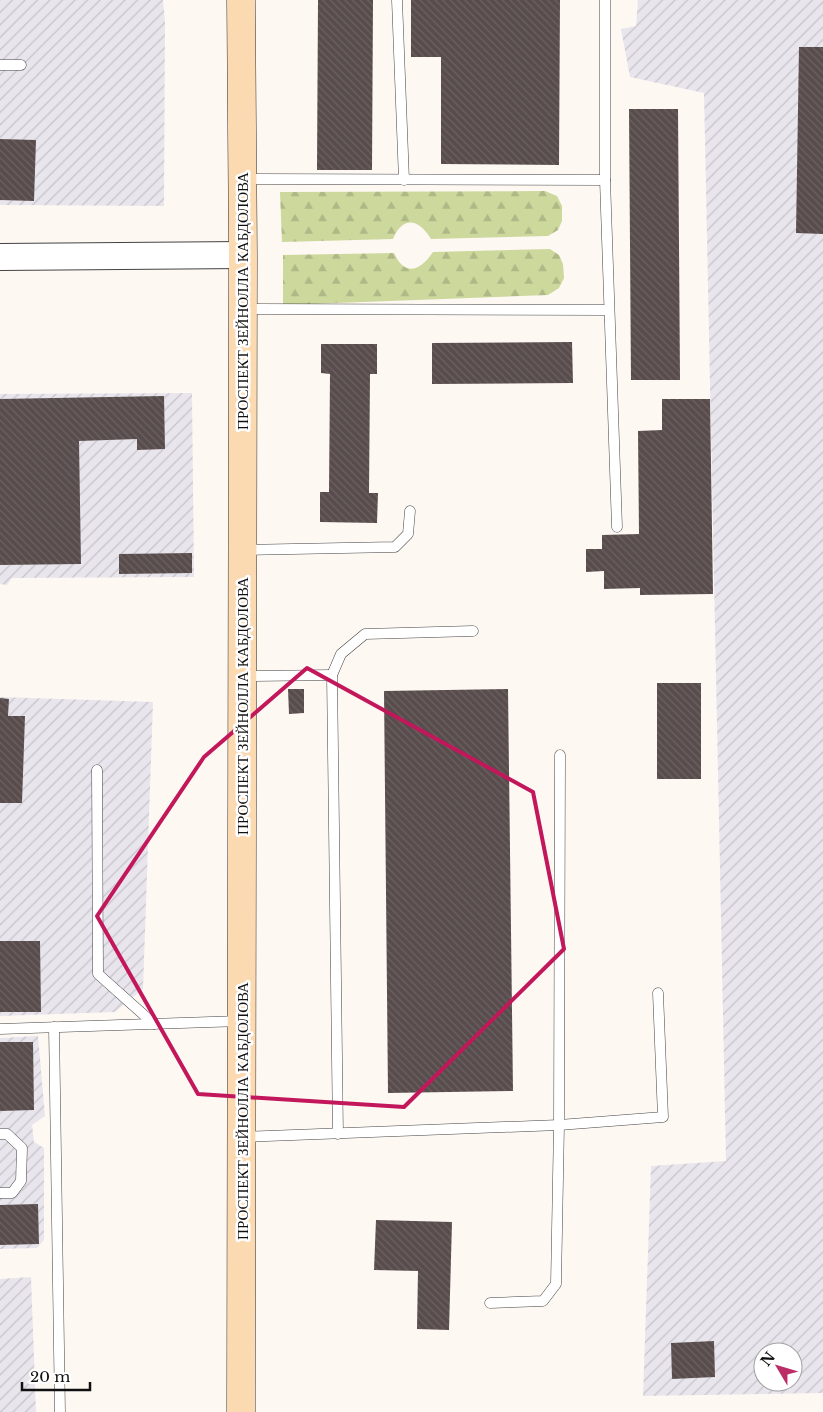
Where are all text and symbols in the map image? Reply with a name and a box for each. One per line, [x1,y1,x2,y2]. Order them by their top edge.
street label: ПРОСПЕКТ ЗЕЙНОЛЛА КАБДОЛОВА [233,172,252,430]
street label: ПРОСПЕКТ ЗЕЙНОЛЛА КАБДОЛОВА [233,577,252,835]
street label: ПРОСПЕКТ ЗЕЙНОЛЛА КАБДОЛОВА [233,982,252,1240]
north arrow [753,1342,803,1392]
text: N [757,1348,779,1370]
scale bar [22,1360,90,1392]
text: 20 m [30,1367,70,1386]

